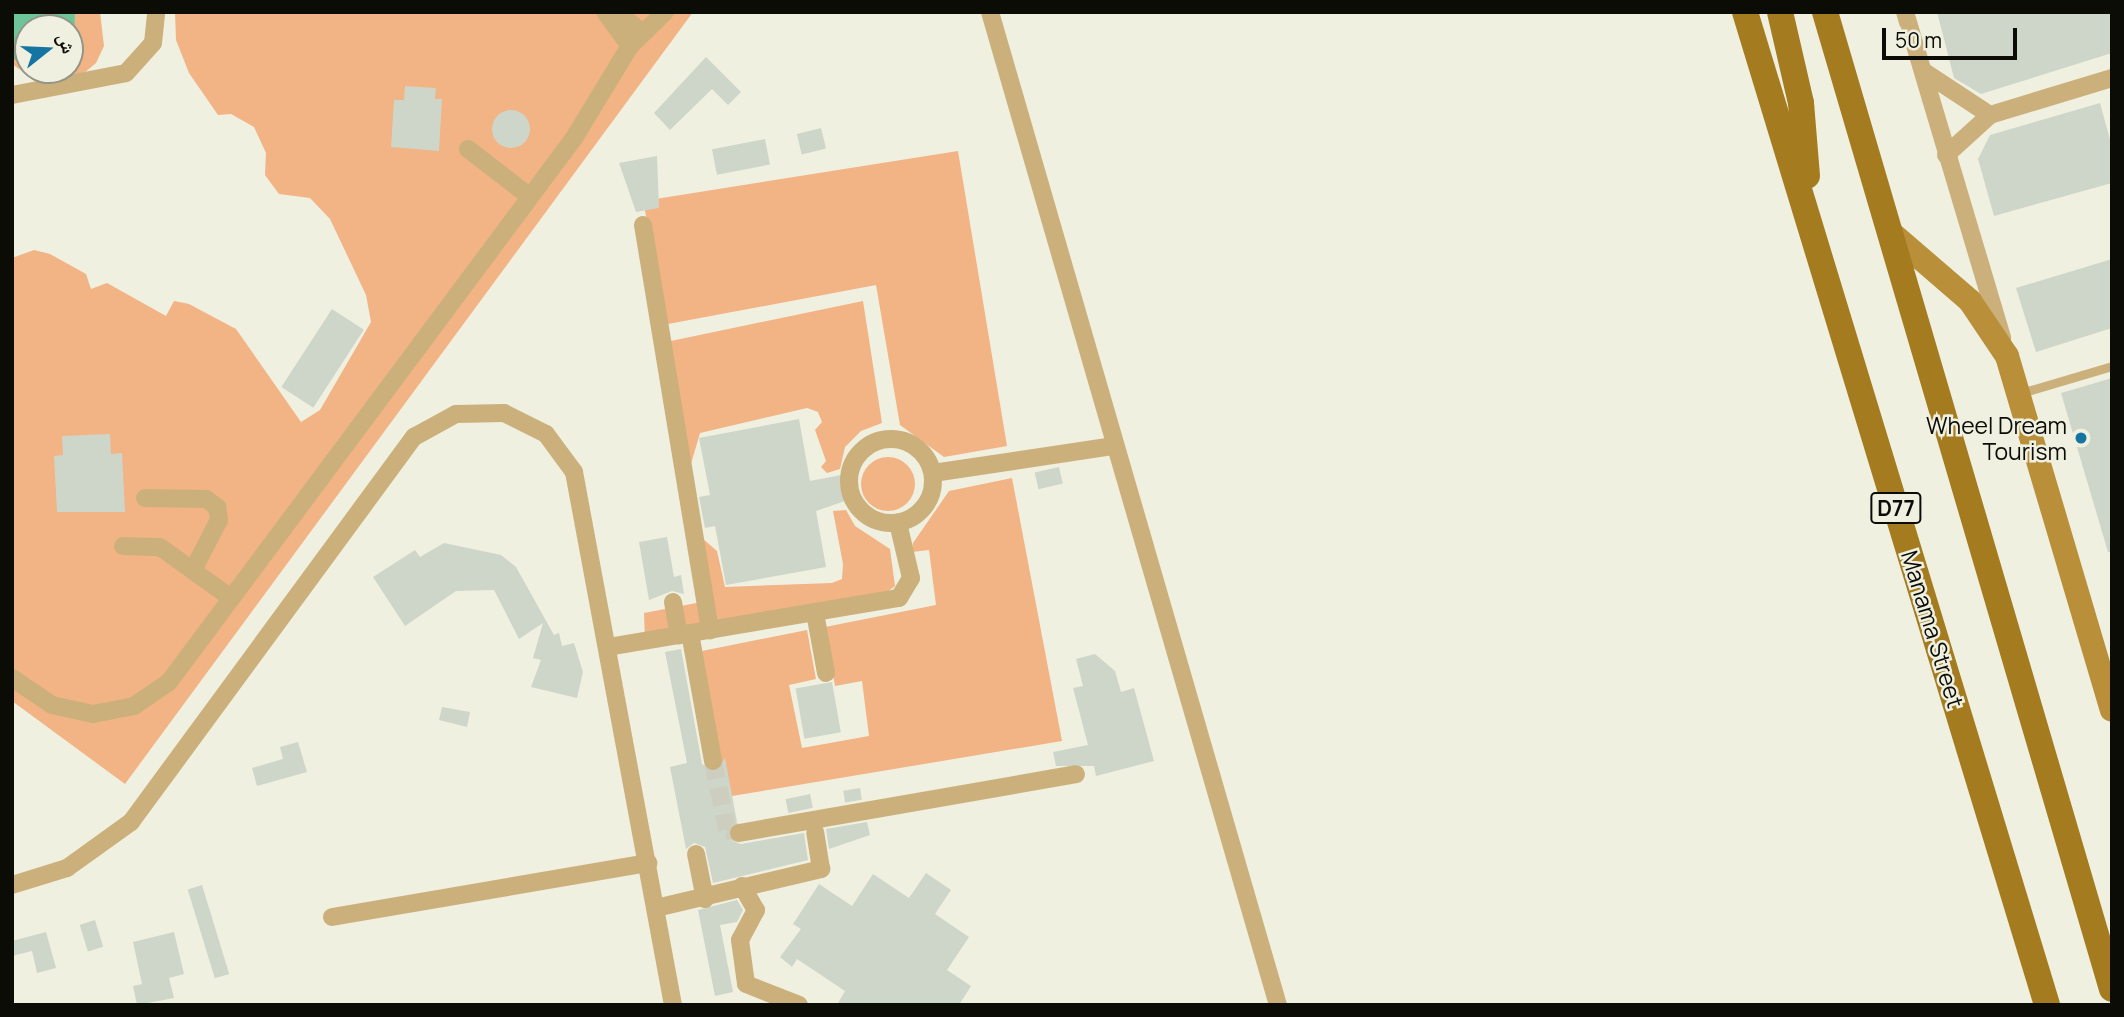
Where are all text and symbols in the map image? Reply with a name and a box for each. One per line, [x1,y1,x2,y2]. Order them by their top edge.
north arrow [14,14,84,84]
scale bar [1886,14,2021,58]
text: 50 m [1895,26,1942,54]
text: ش [52,30,83,57]
place label: Wheel Dream Tourism [1926,411,2067,465]
marker: Wheel Dream Tourism [2073,430,2089,446]
road number: D77 [1870,490,1922,526]
street label: Manama Street [1896,547,1970,711]

